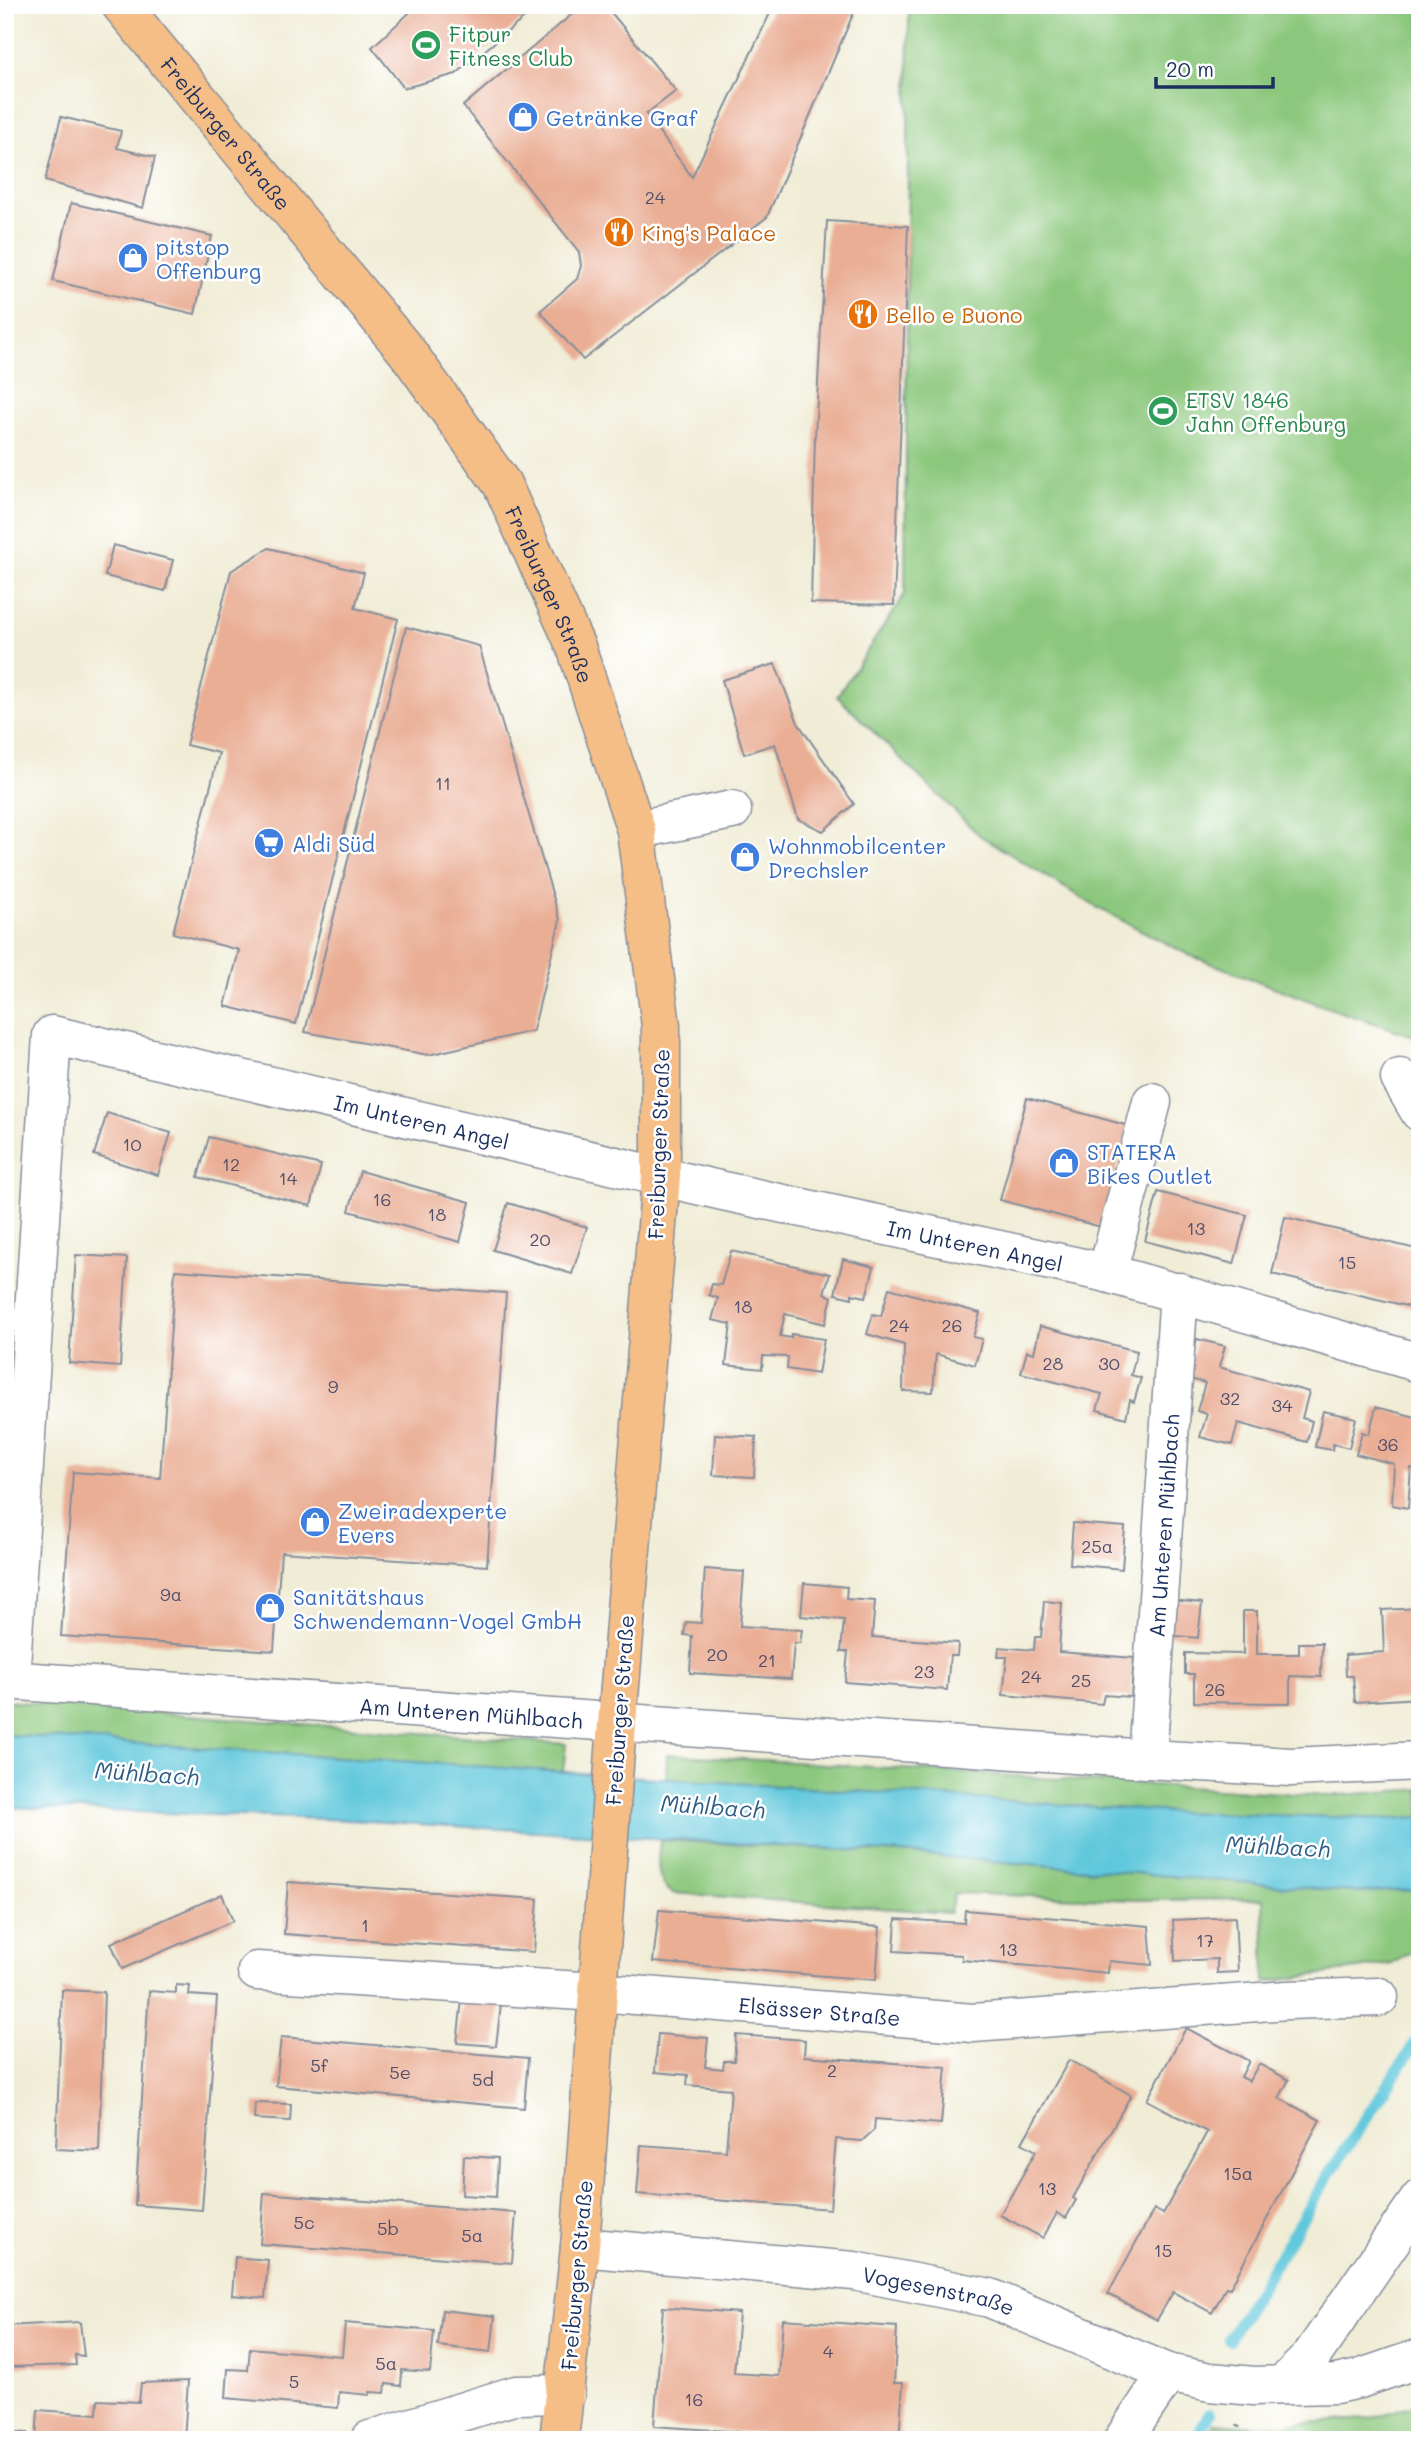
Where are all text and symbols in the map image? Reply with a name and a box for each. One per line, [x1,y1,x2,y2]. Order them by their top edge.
place label: Fitpur Fitness Club [449,20,573,71]
sports icon: Fitpur Fitness Club [409,28,443,62]
scale bar [1156,46,1273,90]
street label: Freiburger Straße [156,51,298,215]
text: 20 m [1166,55,1214,82]
shop icon: Getränke Graf [506,100,540,134]
place label: Getränke Graf [546,104,698,131]
house number: 24 [645,185,666,209]
restaurant icon: King's Palace [602,215,636,249]
place label: King's Palace [642,219,776,246]
place label: pitstop Offenburg [156,233,261,284]
shop icon: pitstop Offenburg [116,241,150,275]
restaurant icon: Bello e Buono [846,297,880,331]
place label: Bello e Buono [886,301,1023,328]
place label: ETSV 1846 Jahn Offenburg [1186,386,1346,437]
sports icon: ETSV 1846 Jahn Offenburg [1146,394,1180,428]
street label: Freiburger Straße [500,501,600,686]
house number: 11 [435,771,451,795]
supermarket icon: Aldi Süd [252,826,286,860]
place label: Aldi Süd [292,830,375,857]
place label: Wohnmobilcenter Drechsler [768,832,946,883]
shop icon: Wohnmobilcenter Drechsler [728,840,762,874]
street label: Freiburger Straße [641,1048,675,1240]
street label: Im Unteren Angel [331,1088,512,1154]
house number: 10 [122,1132,142,1156]
place label: STATERA Bikes Outlet [1087,1138,1212,1189]
shop icon: STATERA Bikes Outlet [1047,1146,1081,1180]
house number: 12 [222,1152,240,1176]
house number: 14 [279,1166,298,1190]
house number: 16 [373,1187,391,1211]
house number: 18 [428,1202,447,1226]
street label: Im Unteren Angel [885,1213,1065,1277]
house number: 13 [1187,1216,1205,1240]
house number: 20 [529,1227,551,1251]
house number: 15 [1338,1250,1356,1274]
house number: 18 [734,1294,753,1318]
house number: 24 [889,1313,910,1337]
house number: 26 [942,1313,962,1337]
house number: 28 [1043,1351,1064,1375]
house number: 30 [1098,1351,1120,1375]
house number: 9 [328,1374,339,1398]
house number: 32 [1220,1386,1240,1410]
house number: 34 [1271,1393,1293,1417]
street label: Am Unteren Mühlbach [1142,1413,1184,1638]
house number: 36 [1377,1432,1399,1456]
place label: Zweiradexperte Evers [338,1497,507,1548]
shop icon: Zweiradexperte Evers [298,1505,332,1539]
house number: 25a [1081,1534,1113,1558]
house number: 9a [160,1582,182,1606]
place label: Sanitätshaus Schwendemann-Vogel GmbH [293,1583,582,1634]
shop icon: Sanitätshaus Schwendemann-Vogel GmbH [253,1591,287,1625]
street label: Freiburger Straße [599,1614,639,1806]
house number: 20 [706,1642,728,1666]
house number: 21 [758,1648,776,1672]
house number: 23 [914,1659,934,1683]
house number: 24 [1021,1664,1042,1688]
house number: 25 [1071,1668,1091,1692]
house number: 26 [1205,1677,1225,1701]
street label: Am Unteren Mühlbach [358,1691,584,1733]
water label: Mühlbach [94,1754,201,1792]
water label: Mühlbach [660,1787,767,1825]
water label: Mühlbach [1225,1828,1331,1864]
house number: 1 [361,1913,369,1937]
house number: 17 [1196,1928,1214,1952]
house number: 13 [999,1937,1017,1961]
street label: Elsässer Straße [738,1990,902,2030]
house number: 5f [310,2053,329,2077]
house number: 2 [827,2058,837,2082]
house number: 5e [389,2060,411,2084]
house number: 5d [472,2067,494,2091]
house number: 15a [1223,2161,1253,2185]
house number: 13 [1038,2176,1056,2200]
street label: Freiburger Straße [554,2179,598,2371]
house number: 5c [293,2210,315,2234]
house number: 5b [377,2216,399,2240]
house number: 5a [461,2223,483,2247]
house number: 15 [1154,2238,1172,2262]
street label: Vogesenstraße [860,2260,1019,2321]
house number: 4 [823,2339,834,2363]
house number: 5a [375,2351,397,2375]
house number: 5 [289,2369,299,2393]
house number: 16 [685,2387,703,2411]

